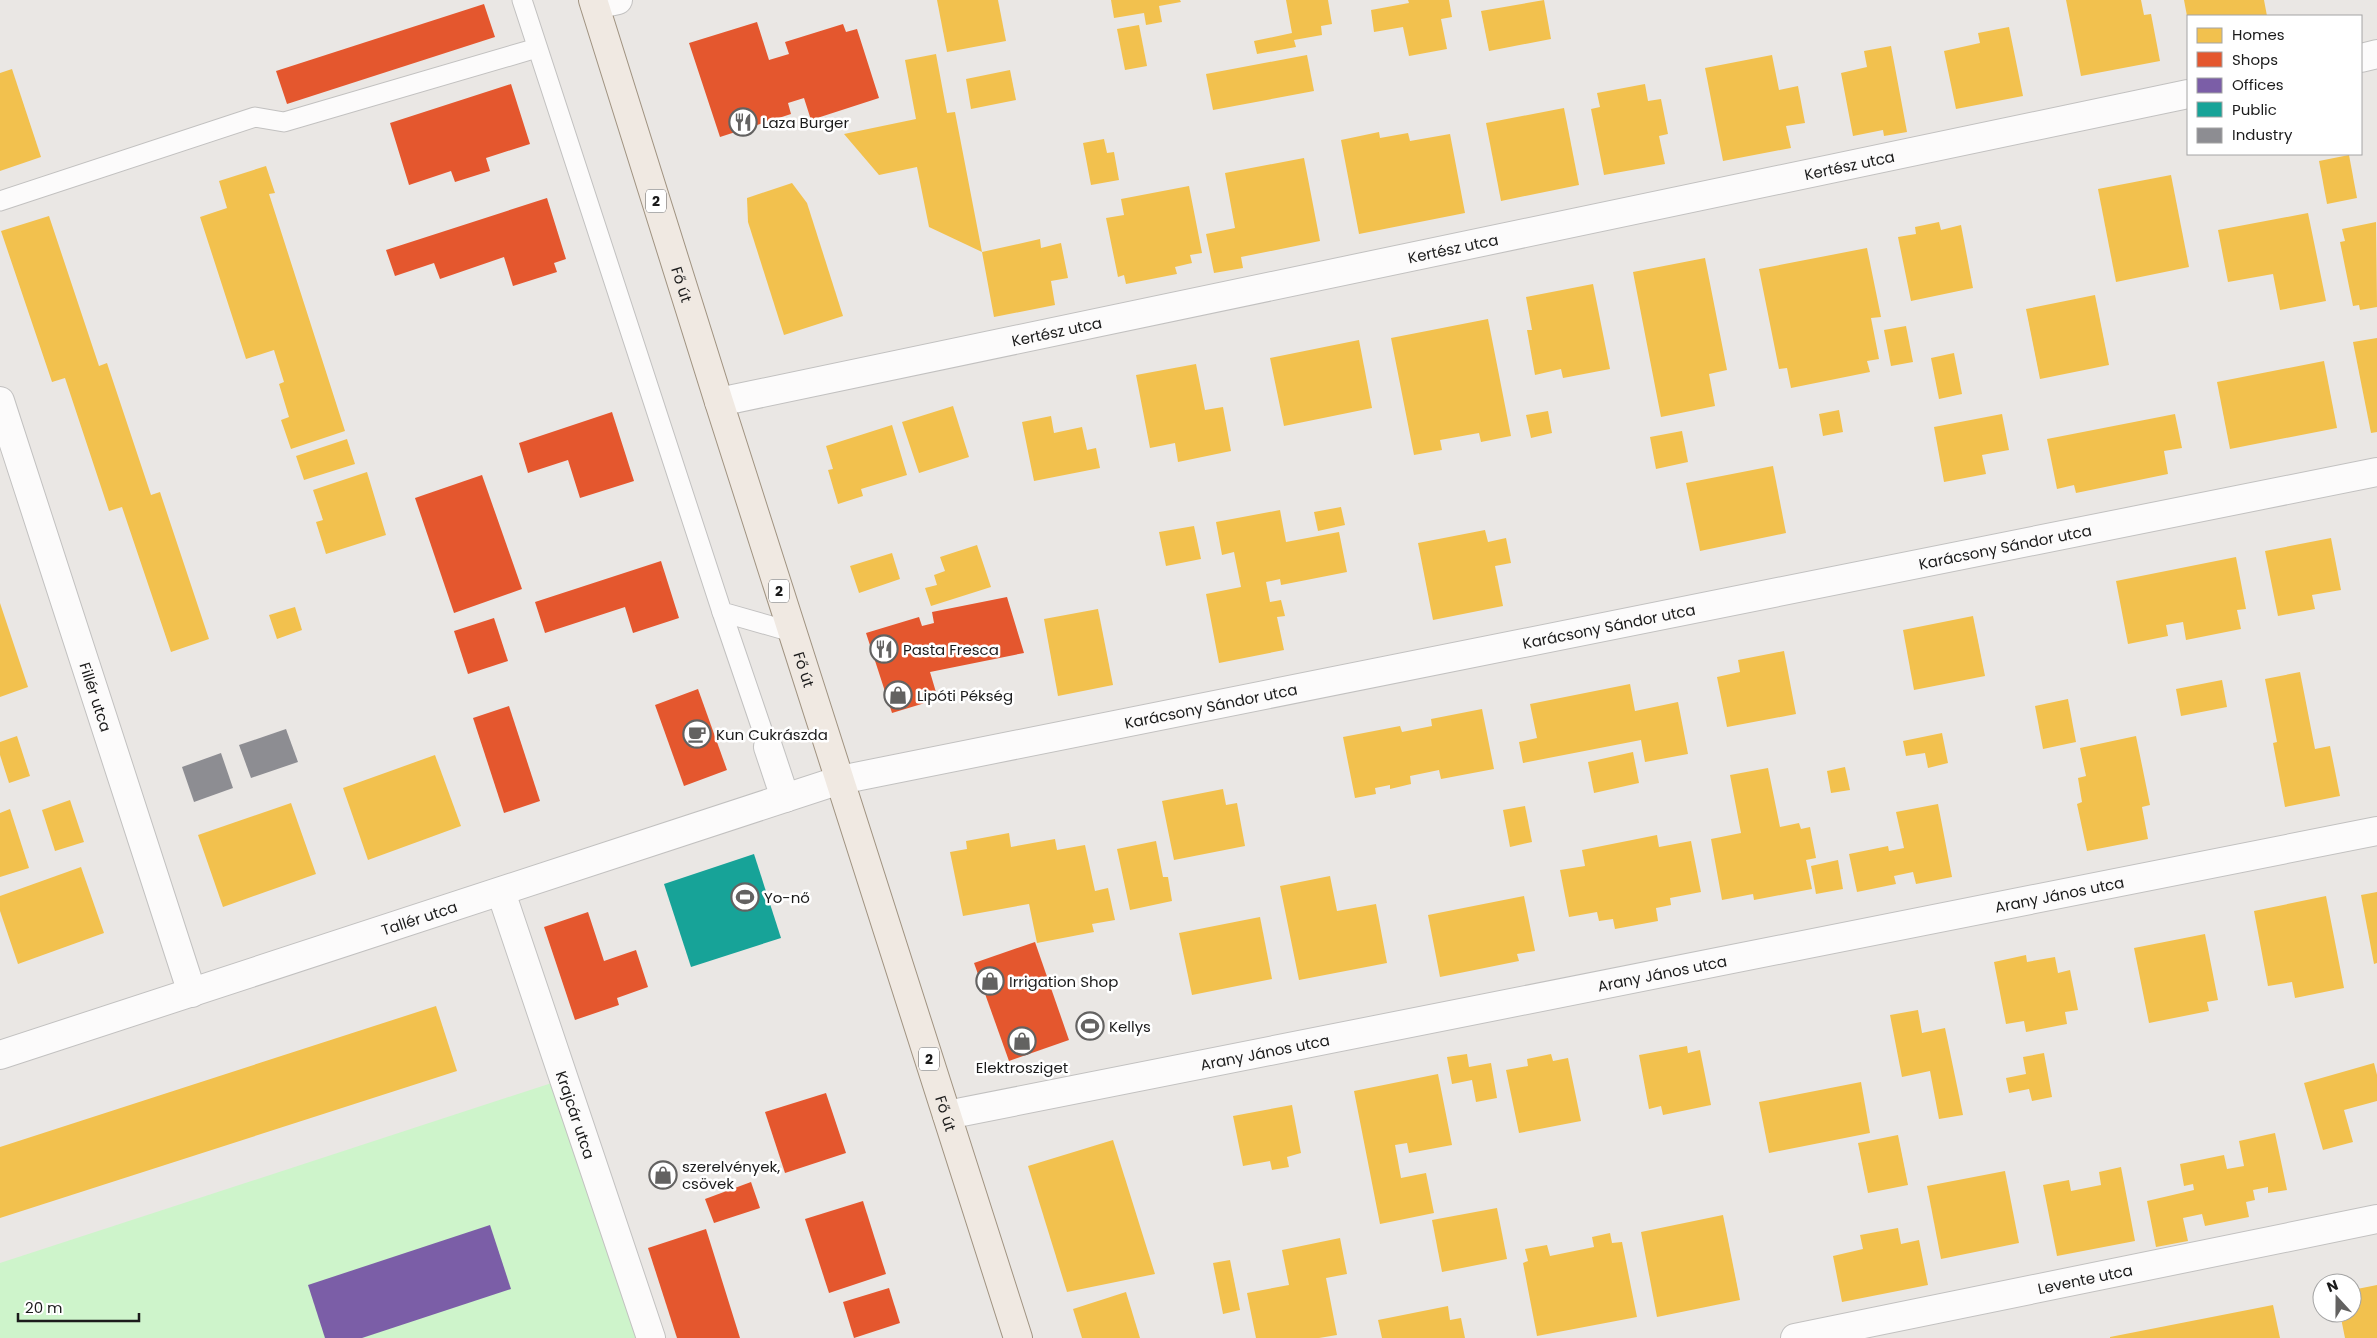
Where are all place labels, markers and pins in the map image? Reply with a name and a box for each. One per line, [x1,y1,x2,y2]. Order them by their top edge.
restaurant icon: Laza Burger [728,107,758,137]
place label: Laza Burger [762,112,849,133]
restaurant icon: Pasta Fresca [869,634,899,664]
place label: Pasta Fresca [903,639,999,660]
shop icon: Lipóti Pékség [883,680,913,710]
place label: Lipóti Pékség [917,685,1013,706]
cafe icon: Kun Cukrászda [682,719,712,749]
place label: Kun Cukrászda [716,724,828,745]
sports icon: Yo-nő [730,882,760,912]
place label: Yo-nő [764,887,810,908]
shop icon: Irrigation Shop [975,966,1005,996]
place label: Irrigation Shop [1009,971,1118,992]
sports icon: Kellys [1075,1011,1105,1041]
place label: Kellys [1109,1016,1151,1037]
shop icon: Elektrosziget [1007,1026,1037,1056]
place label: Elektrosziget [976,1057,1068,1078]
place label: szerelvények, csövek [682,1156,780,1194]
shop icon: szerelvények, csövek [648,1160,678,1190]

